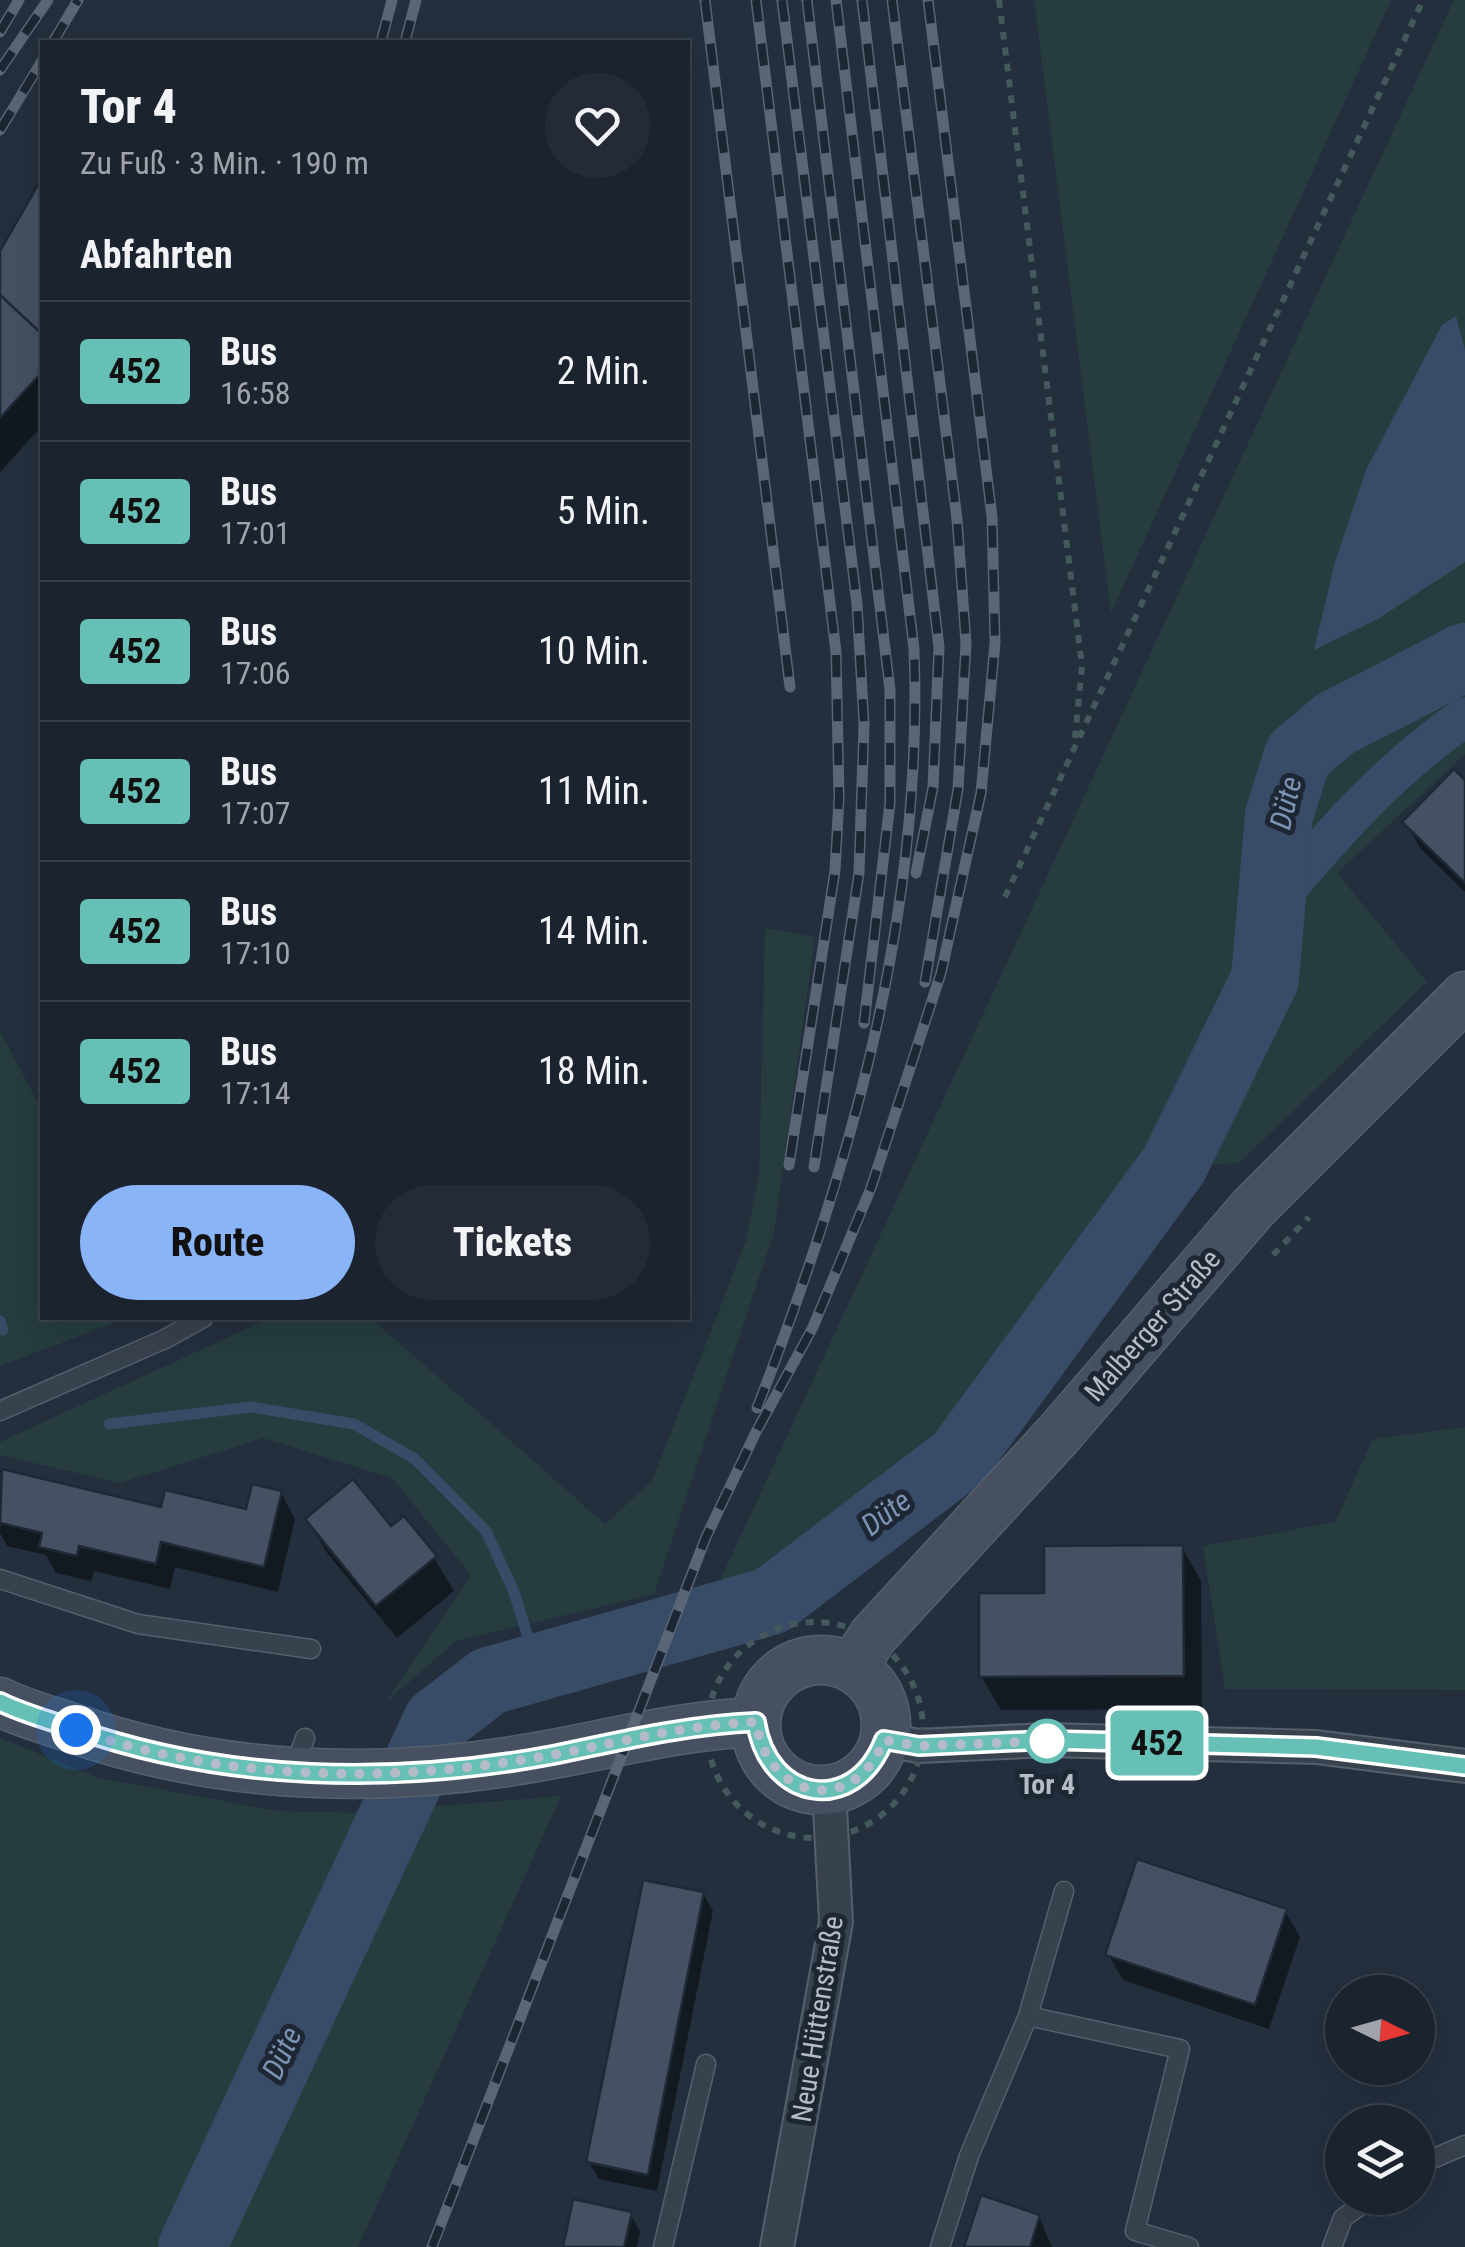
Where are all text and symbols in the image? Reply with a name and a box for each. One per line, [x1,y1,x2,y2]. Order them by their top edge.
button: heart [545,73,650,178]
text: Tor 4 [80,78,177,135]
text: Zu Fuß · 3 Min. · 190 m [80,144,369,182]
text: Abfahrten [80,233,233,277]
text: Bus [220,330,277,374]
text: 2 Min. [557,349,650,393]
text: 452 [108,351,162,392]
text: 16:58 [220,374,291,412]
text: Bus [220,470,277,514]
text: 5 Min. [557,489,650,533]
text: 452 [108,491,162,532]
text: 17:01 [220,514,291,552]
text: Bus [220,610,277,654]
text: 10 Min. [538,629,650,673]
text: 452 [108,631,162,672]
text: 17:06 [220,654,291,692]
text: Bus [220,750,277,794]
text: 11 Min. [538,769,650,813]
text: 452 [108,771,162,812]
water label: Düte [1263,773,1309,833]
text: 17:07 [220,794,291,832]
text: Bus [220,890,277,934]
text: 14 Min. [538,909,650,953]
text: 452 [108,911,162,952]
text: 17:10 [220,934,291,972]
text: Bus [220,1030,277,1074]
text: 18 Min. [538,1049,650,1093]
text: 452 [108,1051,162,1092]
text: 17:14 [220,1074,291,1112]
button: Route [80,1185,355,1300]
button: Tickets [375,1185,650,1300]
street label: Malberger Straße [1078,1243,1227,1408]
water label: Düte [854,1483,917,1543]
your location [51,1705,101,1755]
line badge: 452 [1100,1710,1214,1776]
marker: Tor 4 [1026,1720,1068,1762]
text: 452 [1130,1723,1184,1764]
place label: Tor 4 [1019,1768,1075,1801]
street label: Neue Hüttenstraße [785,1914,850,2124]
north arrow [1325,1975,1435,2085]
map controls [1325,1975,1435,2215]
water label: Düte [255,2021,309,2084]
button: layers [1325,2105,1435,2215]

